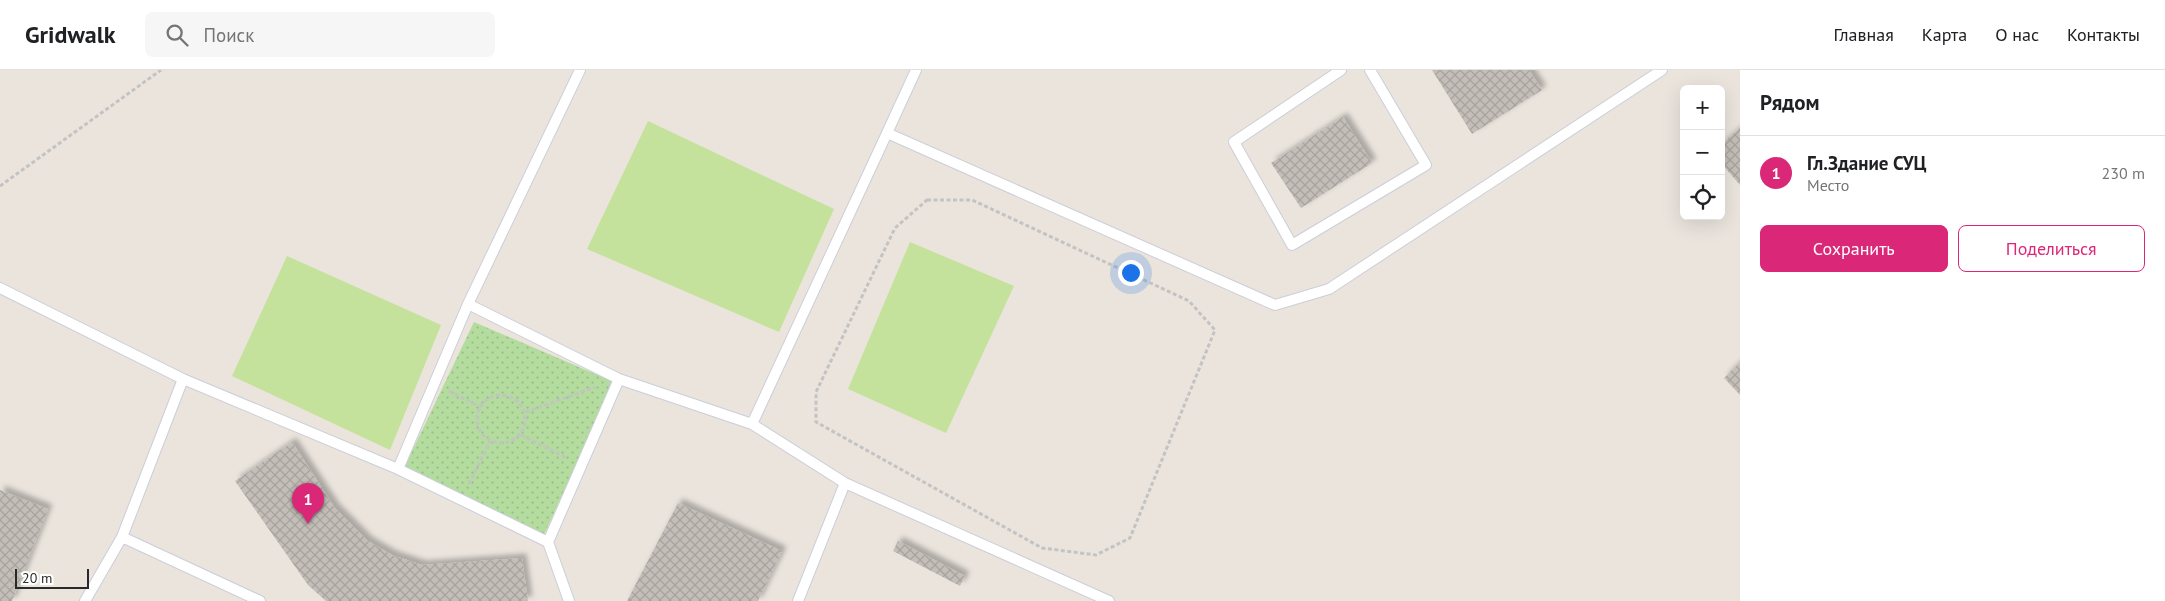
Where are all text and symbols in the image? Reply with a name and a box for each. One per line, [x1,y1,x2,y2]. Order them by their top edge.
search box [145,12,495,57]
text: Gridwalk [25,19,115,50]
icon: search [163,21,191,49]
text: Поиск [203,23,254,47]
text: Главная [1833,23,1894,46]
text: Карта [1922,23,1967,46]
text: О нас [1995,23,2039,46]
text: Контакты [2067,23,2140,46]
map controls [1680,85,1725,220]
button: + [1680,85,1725,130]
text: Рядом [1760,89,1819,116]
button: − [1680,130,1725,175]
text: Гл.Здание СУЦ [1807,151,1927,175]
text: 1 [1771,163,1781,183]
text: 230 m [2102,163,2145,183]
button: locate [1680,175,1725,220]
text: Место [1807,175,1849,195]
button: Сохранить [1760,225,1948,272]
button: Поделиться [1958,225,2145,272]
your location [1118,260,1144,286]
pin: 1 [292,483,324,524]
scale bar [15,566,89,589]
text: 20 m [22,569,52,587]

